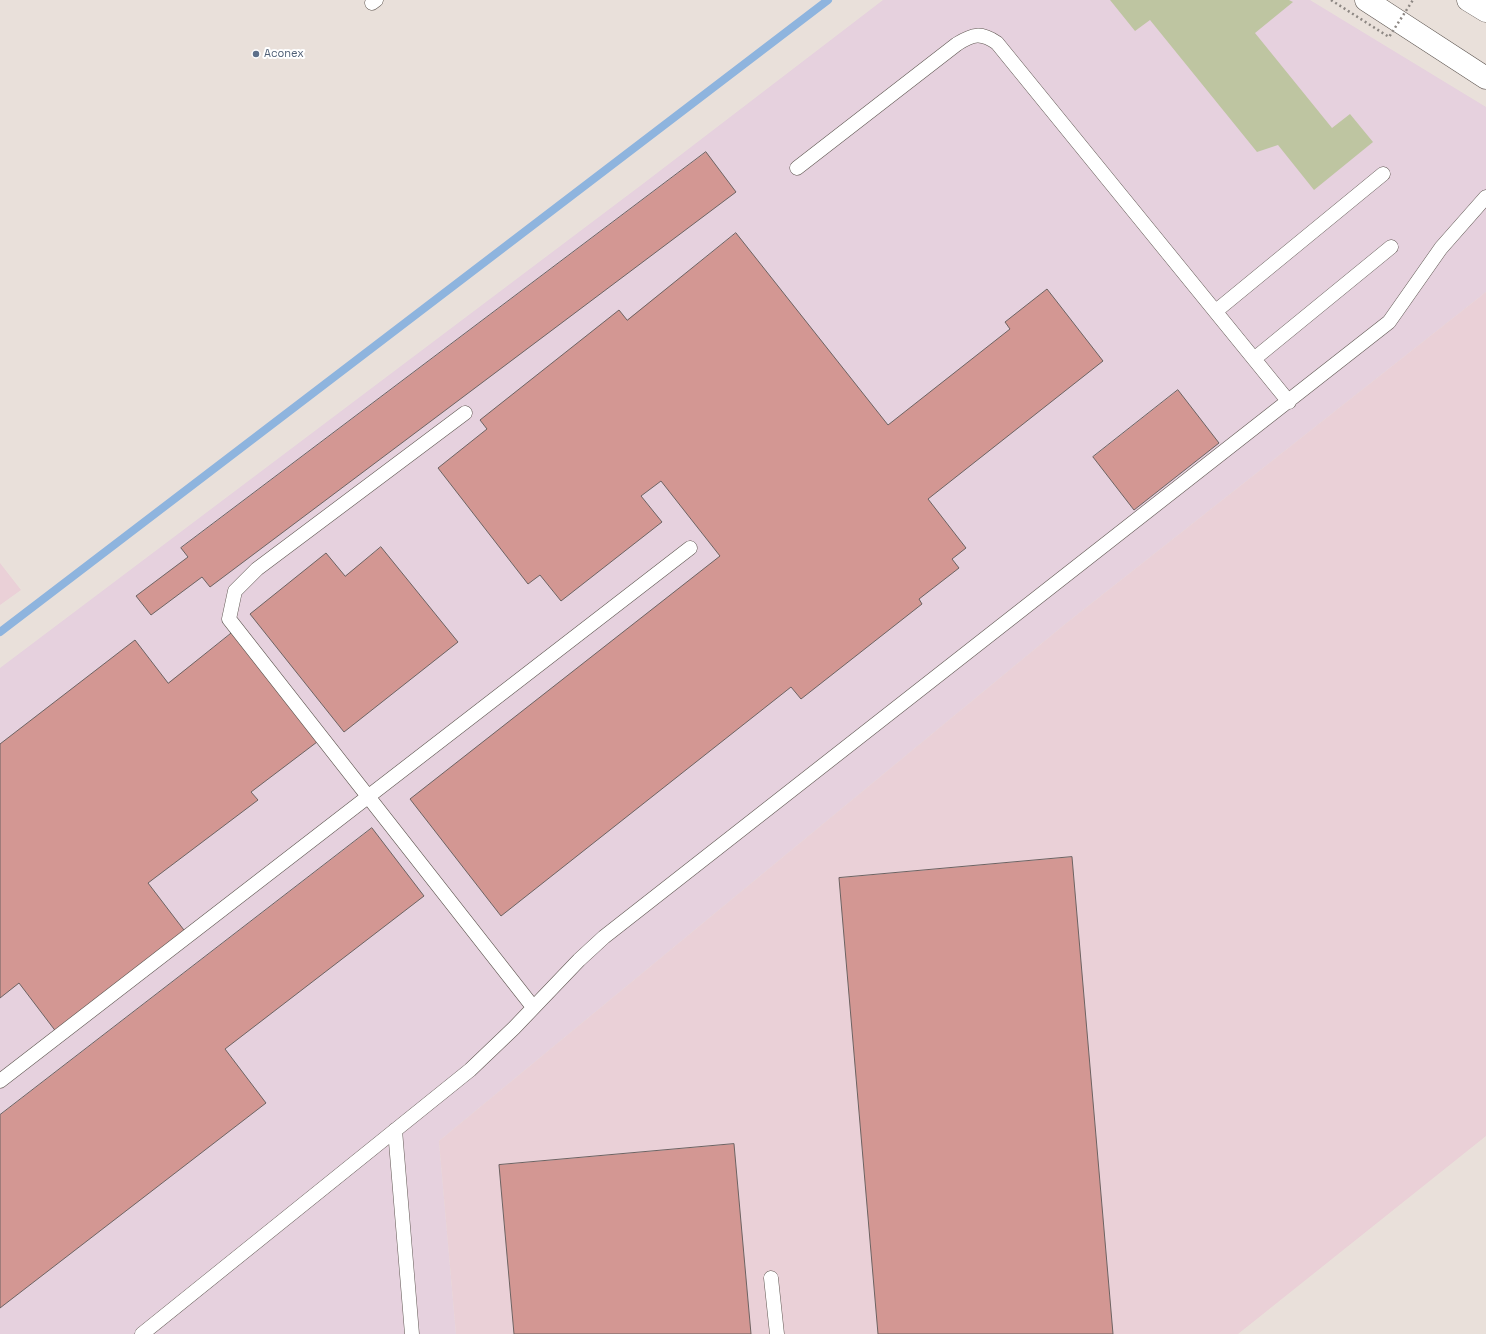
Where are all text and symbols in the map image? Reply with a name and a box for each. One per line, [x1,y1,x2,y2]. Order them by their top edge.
place label: Aconex [264,47,304,61]
marker: Aconex [251,49,261,59]

